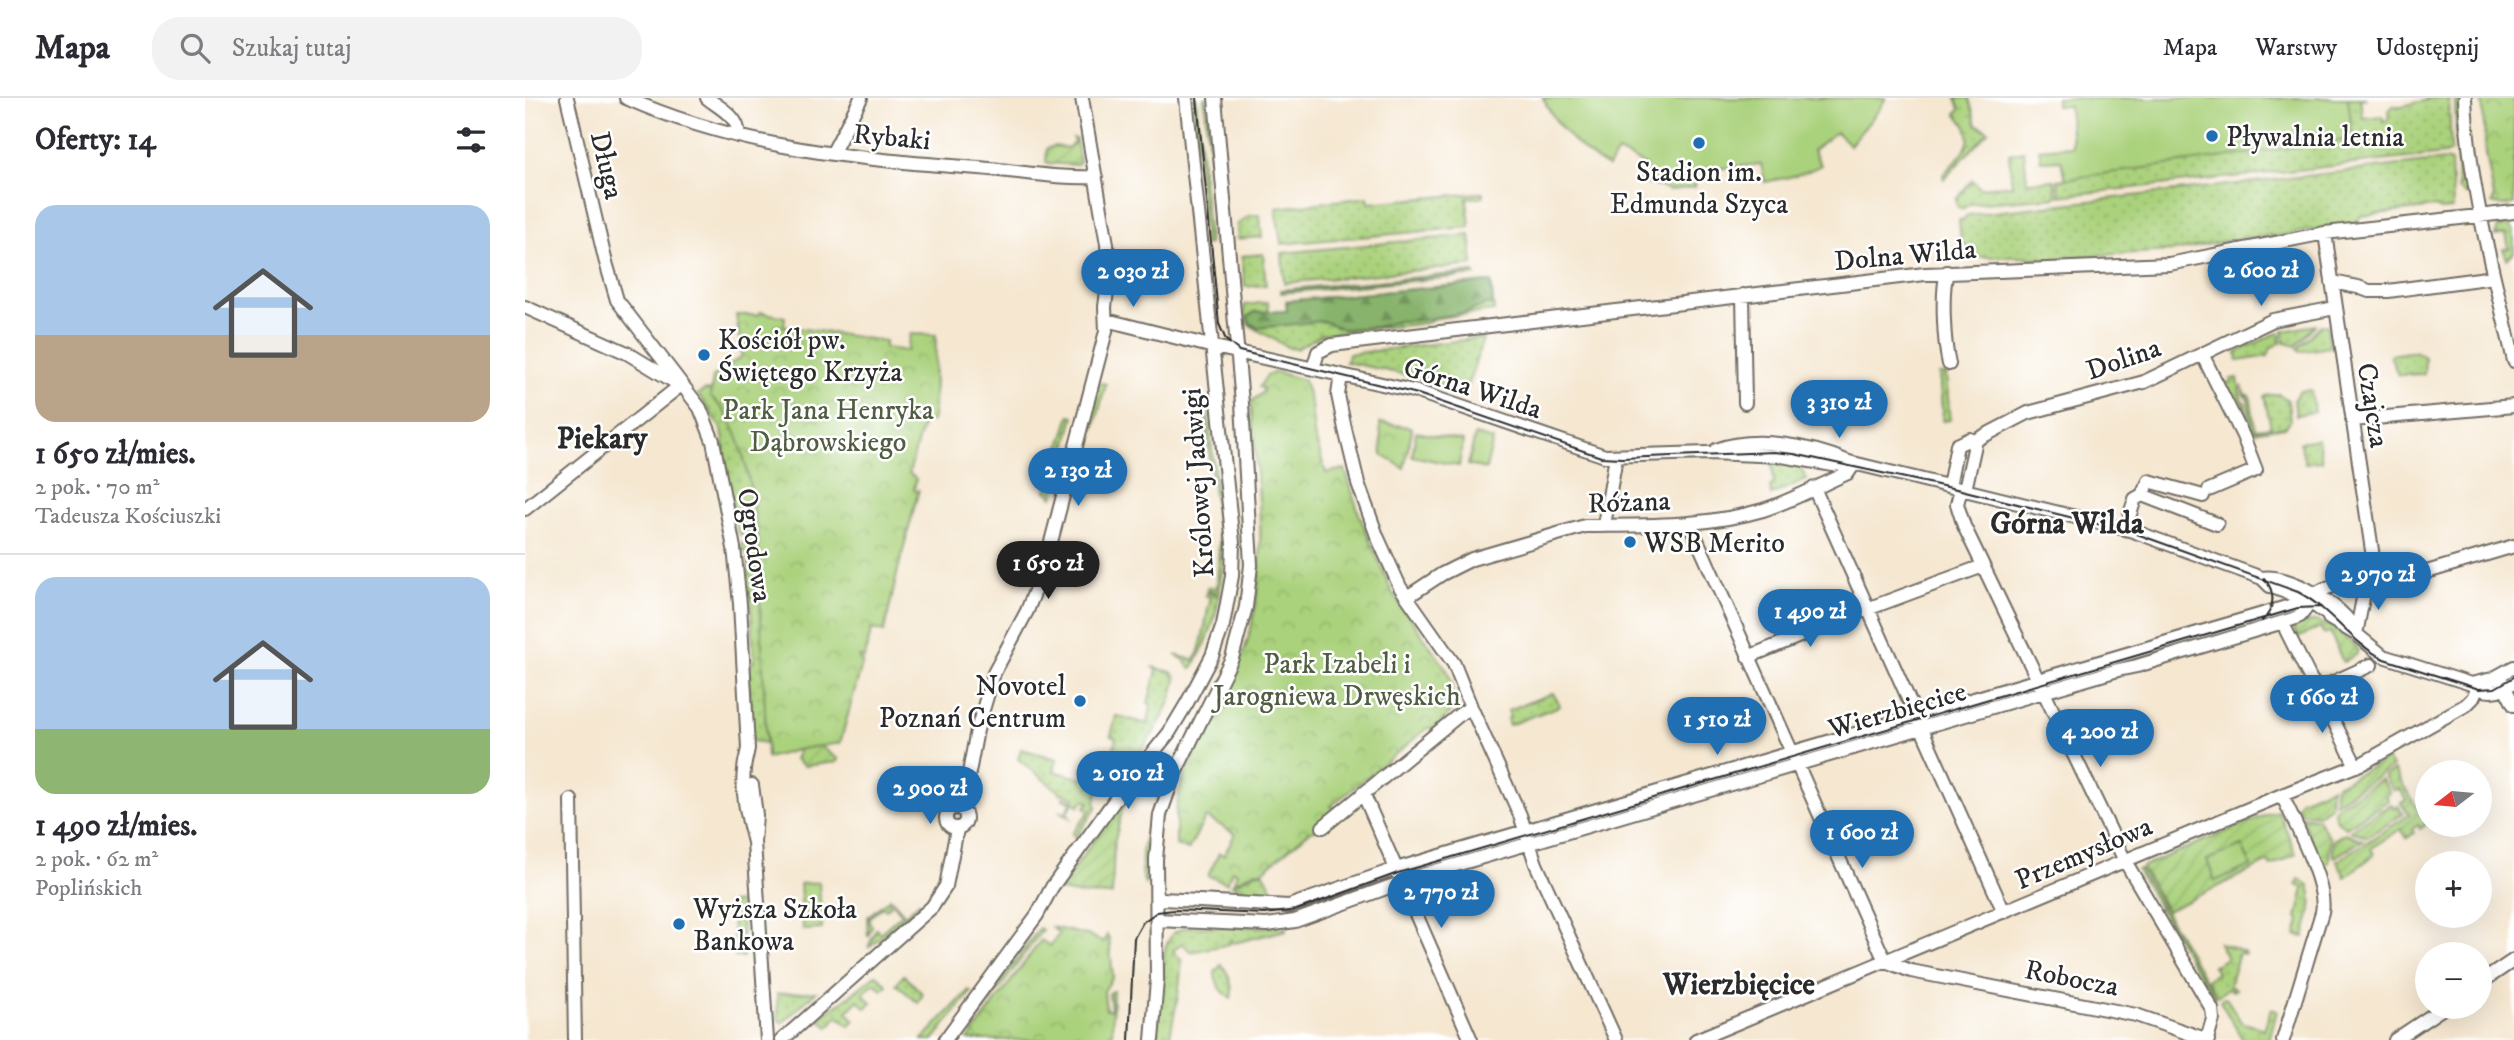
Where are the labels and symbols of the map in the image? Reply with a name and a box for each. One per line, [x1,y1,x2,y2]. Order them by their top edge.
street label: Rybaki [852,117,932,158]
place label: Pływalnia letnia [2226,120,2404,155]
street label: Długa [582,128,631,203]
marker: Pływalnia letnia [2204,128,2220,144]
marker: Stadion im. Edmunda Szyca [1691,135,1707,151]
place label: Stadion im. Edmunda Szyca [1610,155,1788,222]
street label: Dolna Wilda [1833,232,1978,279]
pin: 2 600 zł [2189,248,2333,308]
pin: 2 030 zł [1061,250,1205,309]
place label: Kościół pw. Świętego Krzyża [718,323,903,390]
street label: Dolina [2082,330,2165,388]
marker: Kościół pw. Świętego Krzyża [696,347,712,363]
street label: Górna Wilda [1399,350,1546,427]
street label: Czajcza [2349,360,2396,450]
pin: 3 310 zł [1767,380,1911,440]
street label: Królowej Jadwigi [1174,387,1223,579]
park label: Park Jana Henryka Dąbrowskiego [722,393,934,460]
district label: Piekary [557,421,648,458]
pin: 2 130 zł [1006,448,1150,508]
street label: Różana [1587,484,1671,521]
street label: Ogrodowa [729,486,780,605]
district label: Górna Wilda [1990,506,2145,543]
place label: WSB Merito [1643,526,1785,561]
marker: WSB Merito [1622,534,1638,550]
pin: 1 650 zł [976,542,1120,601]
pin: 2 970 zł [2306,552,2450,612]
pin: 1 490 zł [1738,589,1882,649]
park label: Park Izabeli i Jarogniewa Drwęskich [1210,647,1461,714]
place label: Novotel Poznań Centrum [879,669,1067,736]
street label: Wierzbięcice [1823,674,1970,747]
pin: 1 660 zł [2250,676,2394,735]
marker: Novotel Poznań Centrum [1072,693,1088,709]
pin: 1 510 zł [1645,698,1789,757]
pin: 4 200 zł [2028,710,2172,769]
pin: 2 010 zł [1056,752,1200,811]
north arrow [2415,760,2492,836]
pin: 2 900 zł [858,766,1002,826]
street label: Przemysłowa [2010,809,2158,898]
pin: 1 600 zł [1790,810,1934,870]
pin: 2 770 zł [1369,870,1513,930]
place label: Wyższa Szkoła Bankowa [692,892,857,959]
marker: Wyższa Szkoła Bankowa [671,916,687,932]
street label: Robocza [2022,952,2122,1005]
district label: Wierzbięcice [1662,967,1816,1004]

